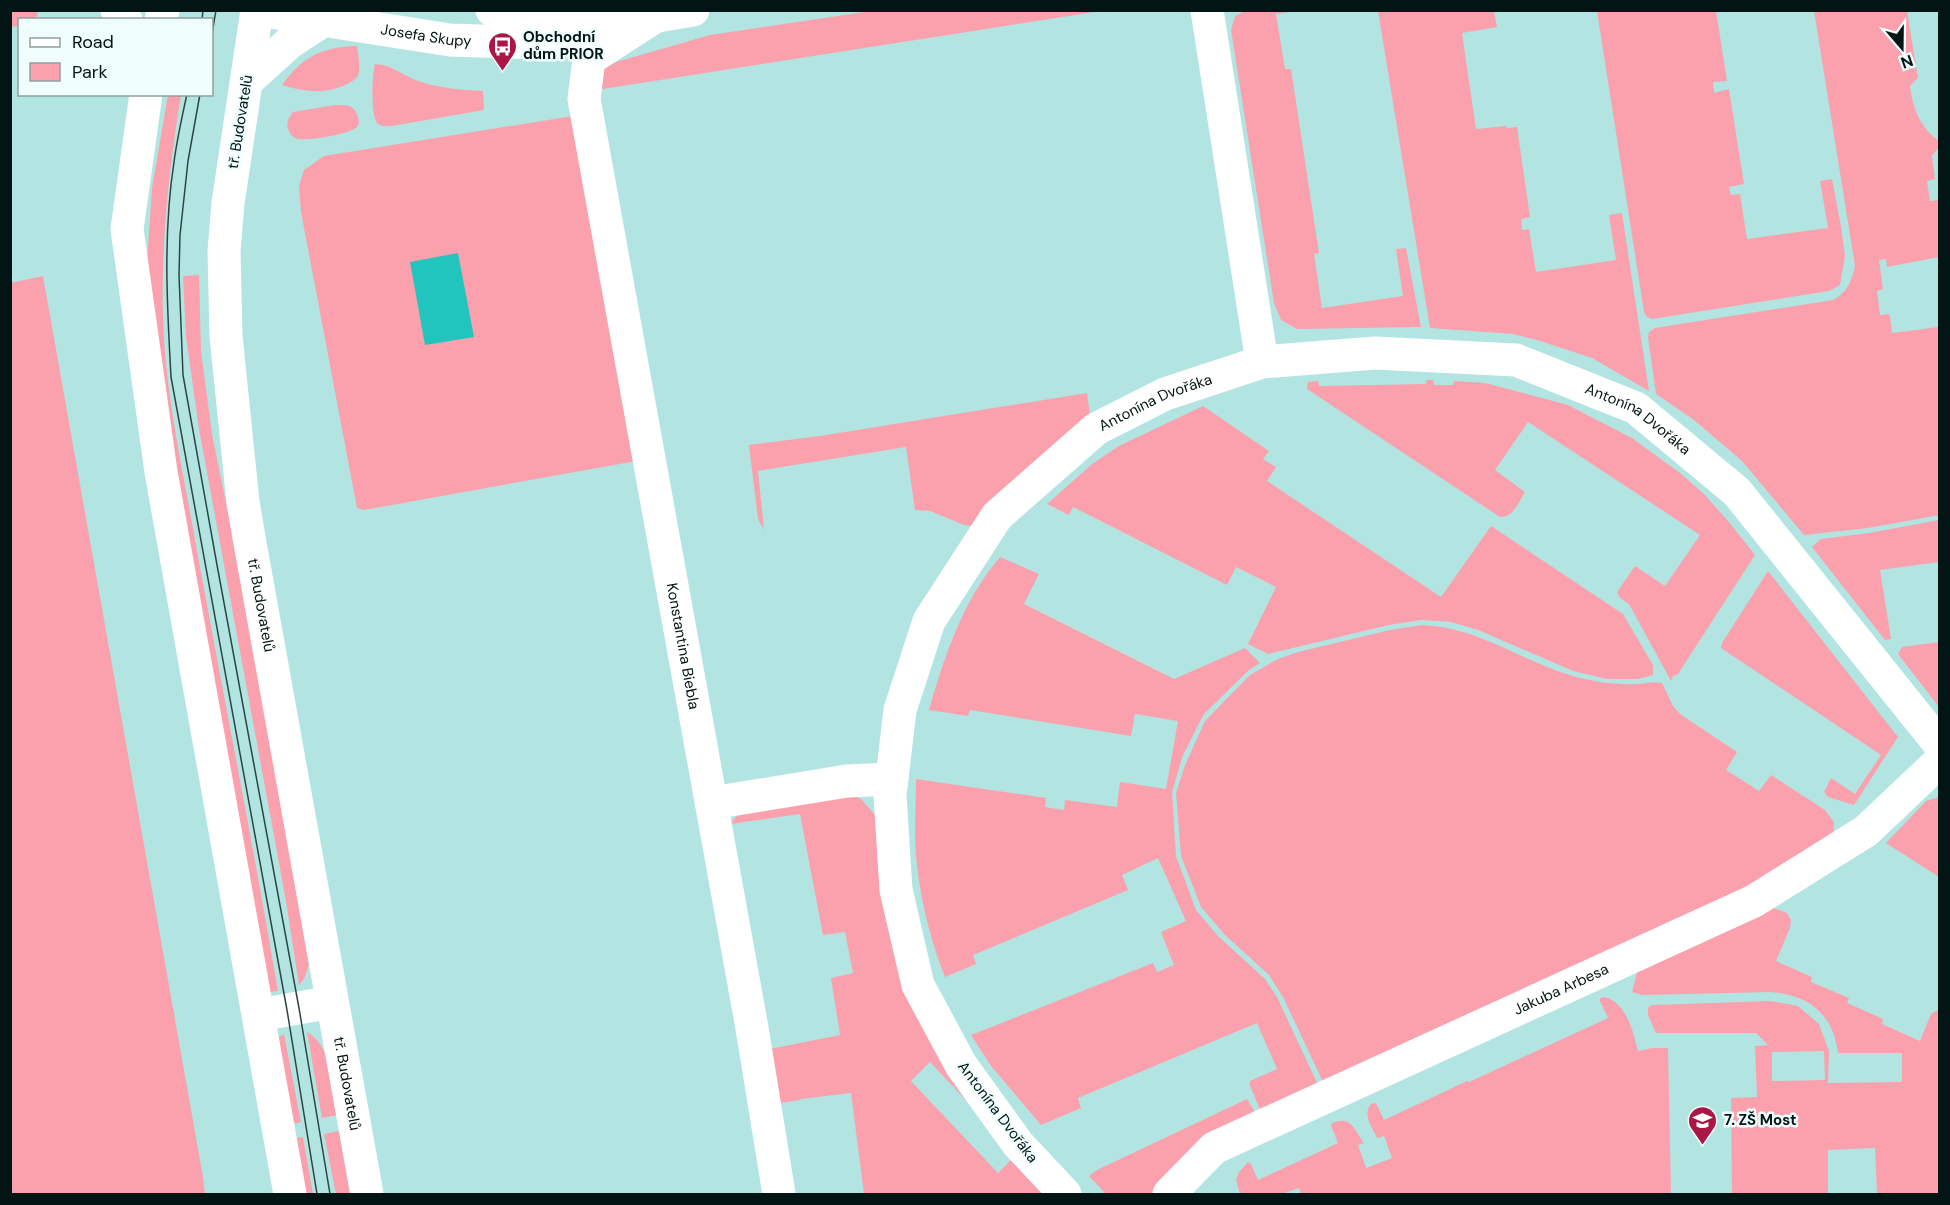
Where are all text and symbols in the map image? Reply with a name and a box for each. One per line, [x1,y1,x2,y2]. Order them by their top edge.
legend [18,18,213,96]
north arrow [1872,18,1932,78]
street label: Josefa Skupy [379,19,472,51]
place label: Obchodní dům PRIOR [523,27,604,64]
text: Road [72,30,114,54]
bus stop icon: Obchodní dům PRIOR [486,30,518,72]
text: N [1898,50,1916,73]
text: Park [72,60,108,84]
street label: tř. Budovatelů [223,74,257,170]
street label: Antonína Dvořáka [1095,369,1215,436]
street label: Antonína Dvořáka [1582,379,1695,459]
street label: tř. Budovatelů [243,557,279,654]
street label: Konstantina Biebla [662,581,704,711]
street label: Jakuba Arbesa [1510,959,1612,1020]
street label: tř. Budovatelů [329,1035,365,1132]
street label: Antonína Dvořáka [953,1057,1043,1167]
school or university icon: 7. ZŠ Most [1687,1104,1719,1146]
place label: 7. ZŠ Most [1724,1110,1796,1130]

